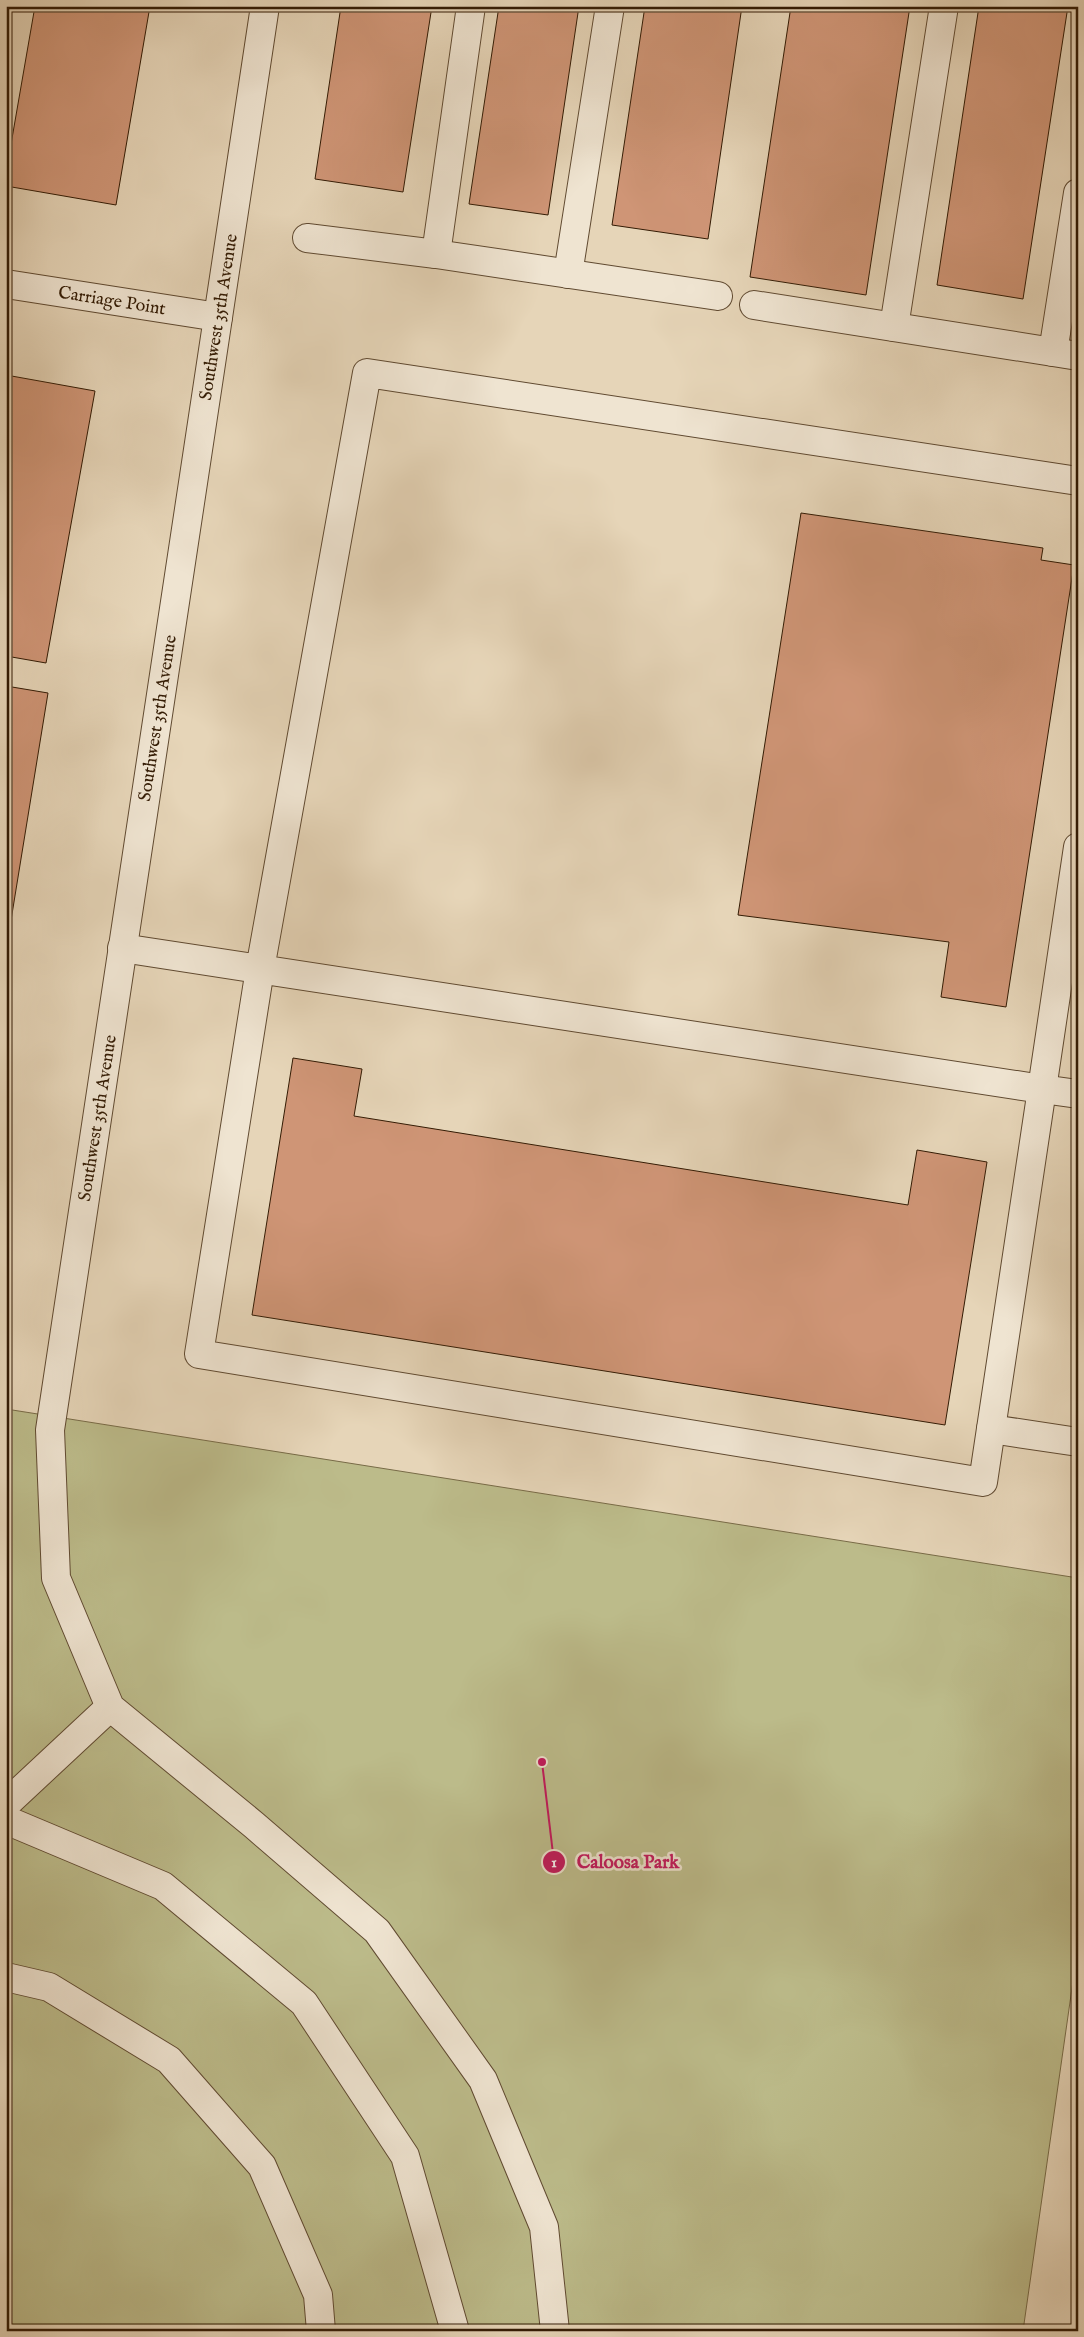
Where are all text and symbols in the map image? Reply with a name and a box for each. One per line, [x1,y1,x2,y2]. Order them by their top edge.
street label: Southwest 35th Avenue [195,232,244,402]
street label: Carriage Point [56,282,167,321]
street label: Southwest 35th Avenue [134,633,183,803]
street label: Southwest 35th Avenue [74,1033,123,1203]
callout: Caloosa Park [542,1845,690,1879]
text: Caloosa Park [577,1851,680,1875]
text: 1 [551,1853,557,1872]

